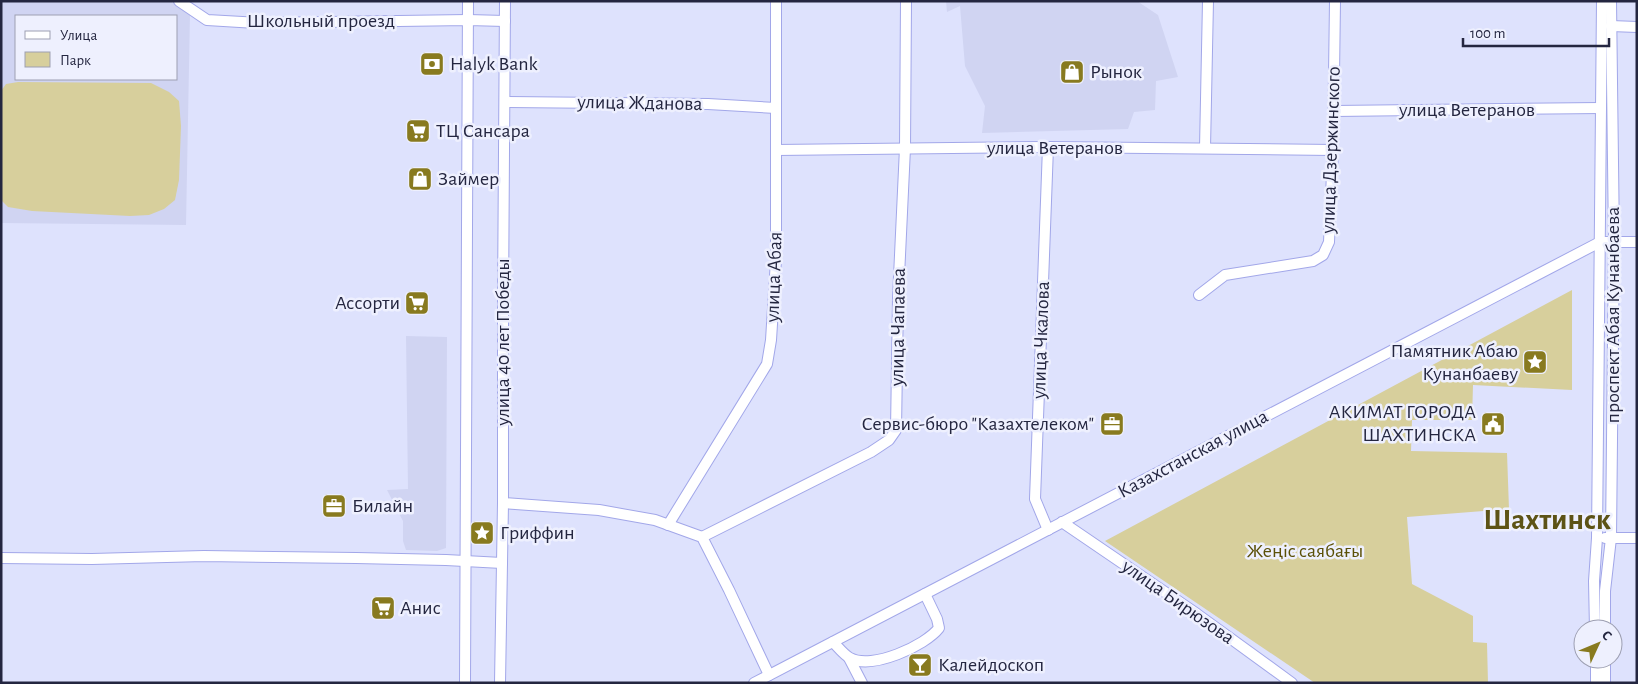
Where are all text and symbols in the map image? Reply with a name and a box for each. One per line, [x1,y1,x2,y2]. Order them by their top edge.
street label: Школьный проезд [247,11,395,31]
legend [15,15,178,80]
scale bar [1463,15,1609,47]
text: 100 m [1470,26,1505,41]
text: Улица [60,28,97,43]
bank icon: Halyk Bank [419,51,445,77]
text: Парк [60,53,91,68]
place label: Halyk Bank [450,54,538,74]
shop icon: Рынок [1059,59,1085,85]
place label: Рынок [1090,62,1142,82]
street label: улица Дзержинского [1318,66,1344,235]
street label: улица Жданова [576,92,703,114]
street label: улица Ветеранов [1398,100,1535,120]
supermarket icon: ТЦ Сансара [405,118,431,144]
place label: ТЦ Сансара [436,121,530,141]
street label: улица Ветеранов [986,138,1123,158]
shop icon: Займер [407,166,433,192]
place label: Займер [438,169,499,189]
street label: проспект Абая Кунанбаева [1603,207,1623,423]
street label: улица Абая [762,231,786,324]
street label: улица 40 лет Победы [493,258,513,427]
street label: улица Чапаева [887,268,909,387]
street label: улица Чкалова [1029,281,1053,400]
supermarket icon: Ассорти [404,290,430,316]
place label: Ассорти [335,293,400,313]
place label: Памятник Абаю Кунанбаеву [1391,341,1518,384]
place icon: Памятник Абаю Кунанбаеву [1522,349,1548,375]
place label: АКИМАТ ГОРОДА ШАХТИНСКА [1329,402,1476,445]
street label: Казахстанская улица [1115,406,1271,502]
office icon: Сервис-бюро "Казахтелеком" [1099,411,1125,437]
public building icon: АКИМАТ ГОРОДА ШАХТИНСКА [1480,411,1506,437]
place label: Сервис-бюро "Казахтелеком" [862,414,1094,434]
office icon: Билайн [321,493,347,519]
place label: Билайн [352,496,413,516]
district label: Шахтинск [1483,505,1611,535]
place icon: Гриффин [469,520,495,546]
place label: Гриффин [500,523,575,543]
park label: Жеңіс саябағы [1247,541,1363,561]
street label: улица Бирюзова [1117,555,1238,648]
supermarket icon: Анис [370,595,396,621]
place label: Анис [400,598,441,618]
north arrow [1573,619,1623,669]
text: С [1599,628,1615,643]
bar icon: Калейдоскоп [907,652,933,678]
place label: Калейдоскоп [938,655,1044,675]

